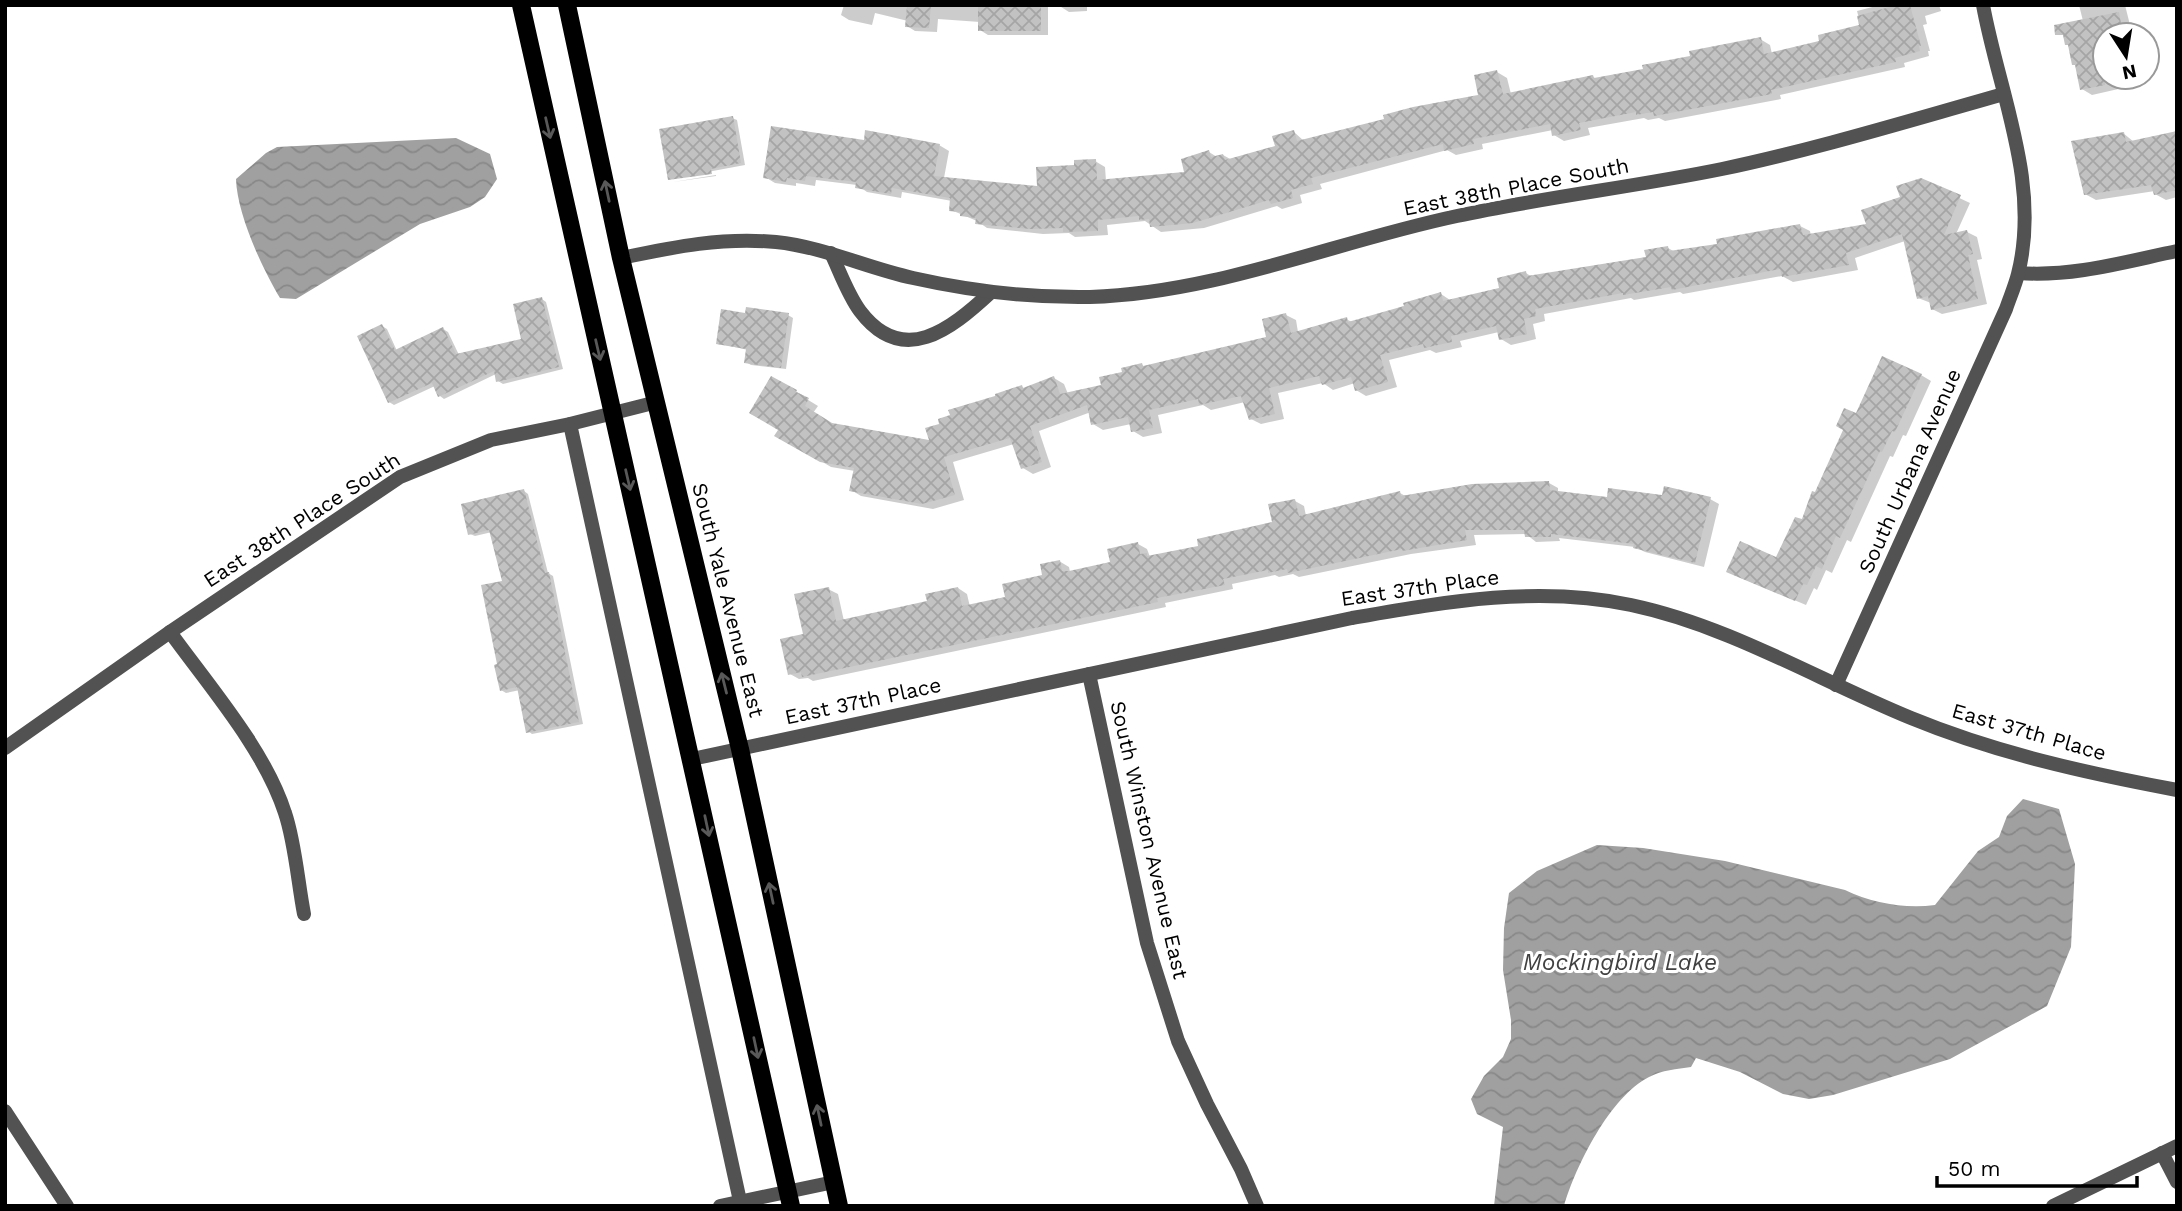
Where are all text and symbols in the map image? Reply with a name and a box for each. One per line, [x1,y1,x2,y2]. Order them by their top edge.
north arrow [2091,21,2161,91]
text: N [2120,59,2139,85]
one-way arrow [541,116,555,139]
street label: East 38th Place South [1401,152,1631,221]
one-way arrow [600,180,613,203]
one-way arrow [592,338,605,361]
street label: South Urbana Avenue [1853,365,1966,577]
street label: East 38th Place South [199,447,405,593]
one-way arrow [621,468,635,491]
street label: South Yale Avenue East [687,480,770,720]
street label: East 37th Place [1339,564,1501,611]
one-way arrow [717,672,731,695]
street label: East 37th Place [782,672,943,729]
street label: South Winston Avenue East [1105,698,1194,982]
street label: East 37th Place [1949,698,2109,766]
one-way arrow [701,814,714,837]
one-way arrow [764,882,778,905]
water label: Mockingbird Lake [1523,949,1717,976]
one-way arrow [750,1036,764,1059]
one-way arrow [812,1104,826,1127]
scale bar [1937,1144,2136,1188]
text: 50 m [1948,1156,2000,1181]

